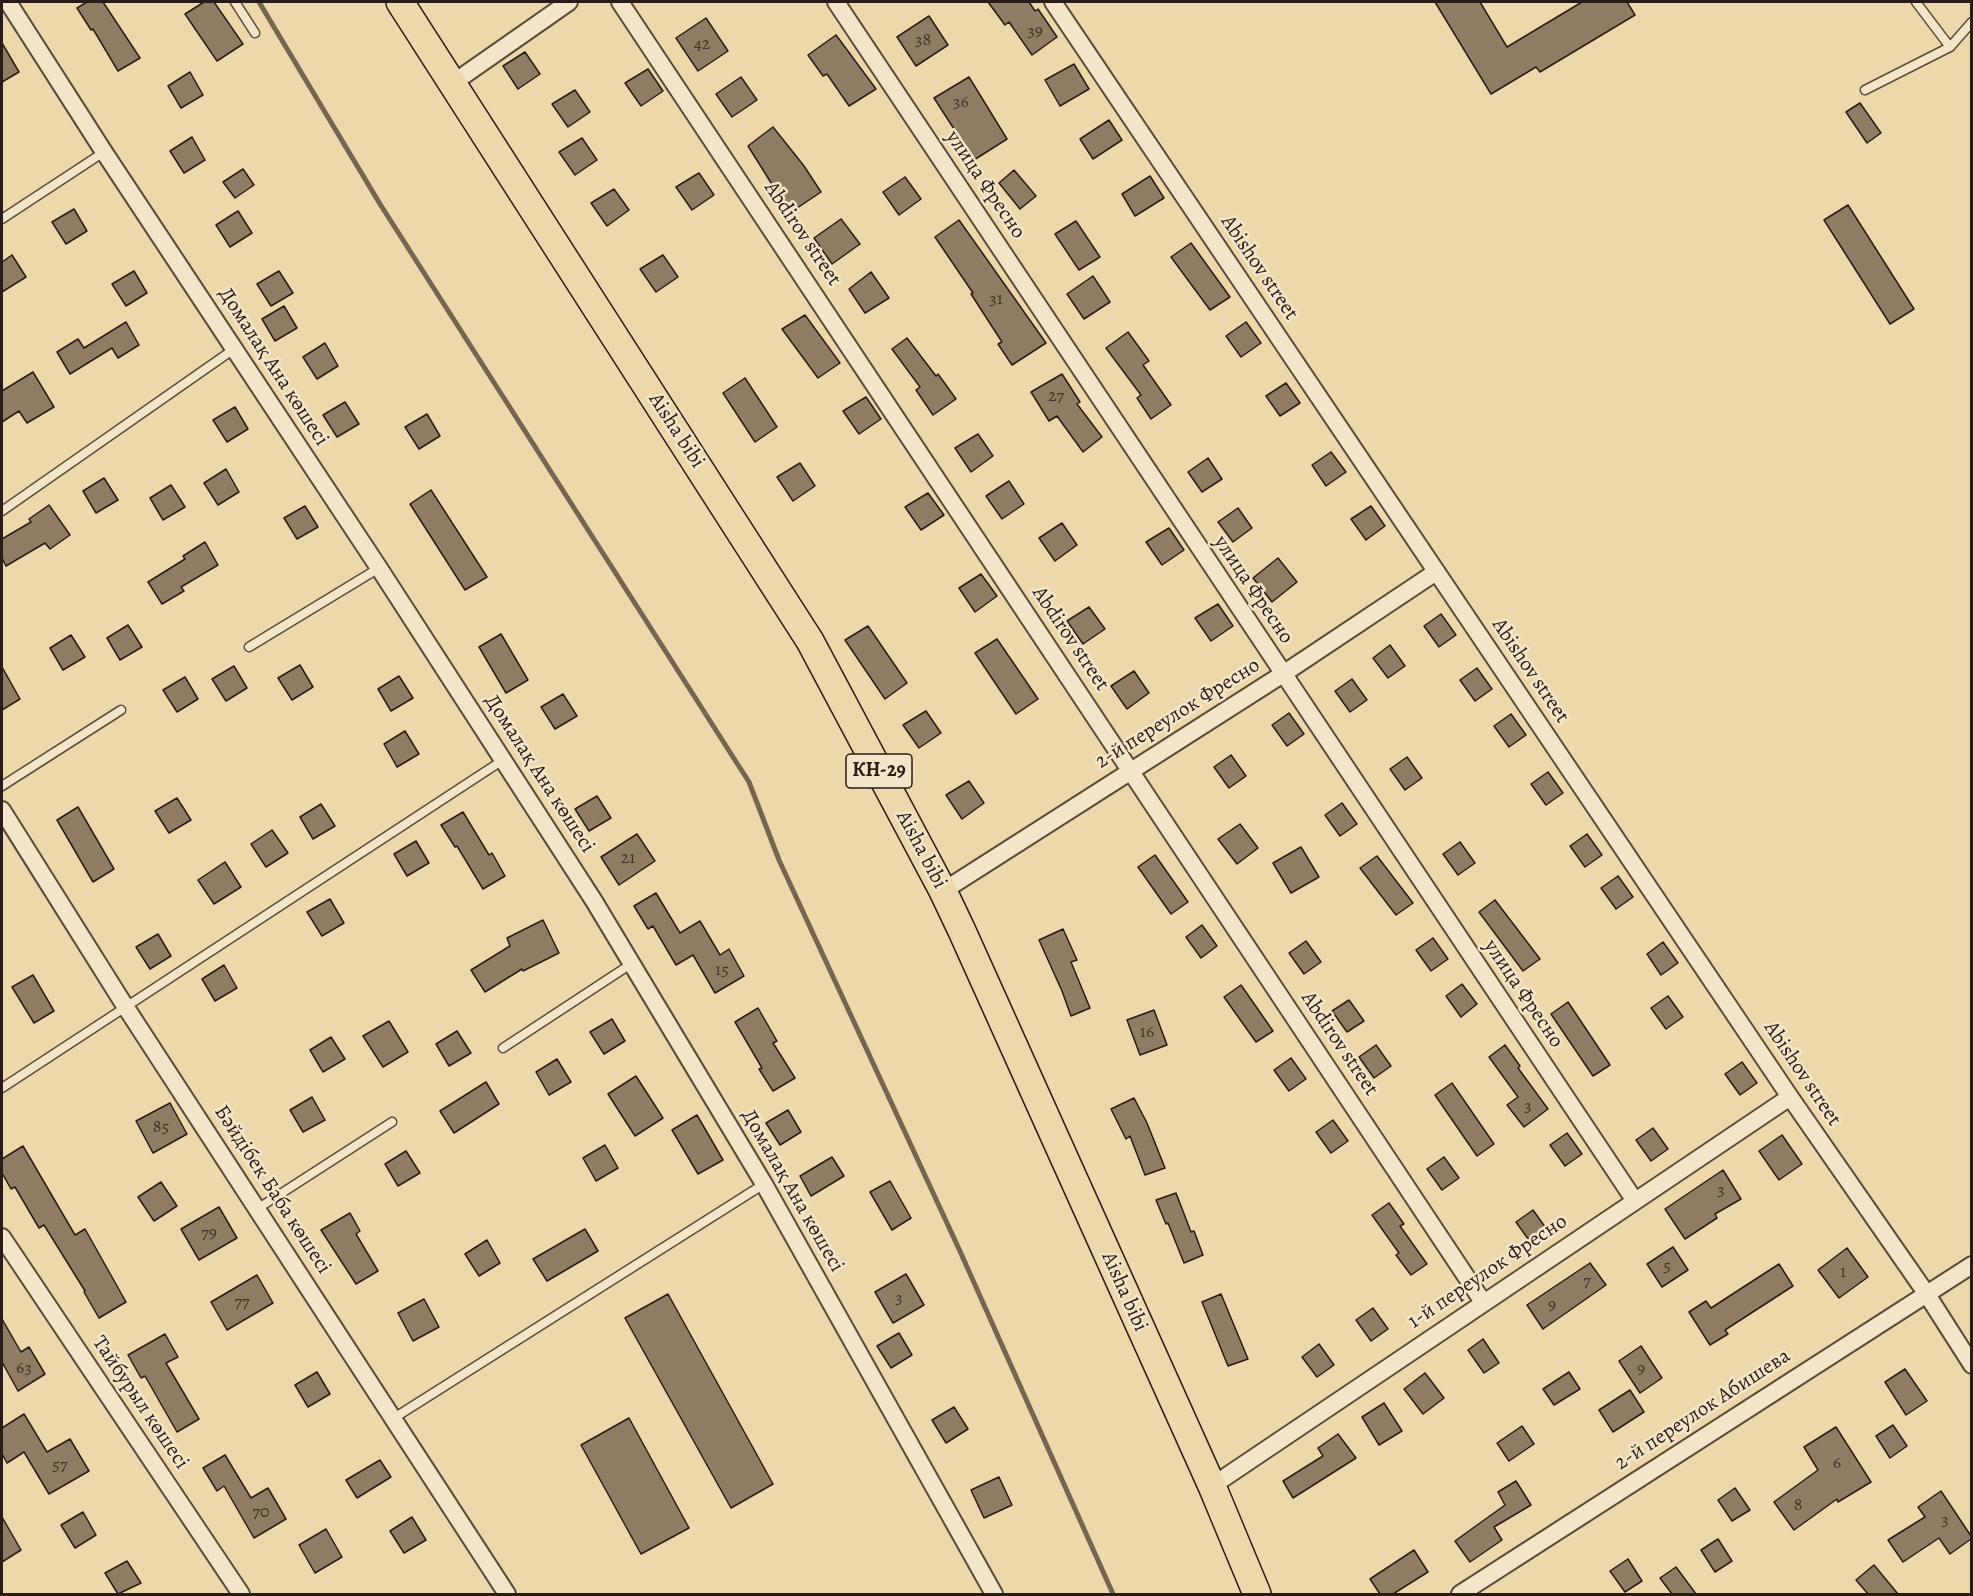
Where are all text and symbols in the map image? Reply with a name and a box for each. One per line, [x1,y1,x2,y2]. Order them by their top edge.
house number: 39 [1027,21,1043,43]
house number: 38 [915,30,931,52]
house number: 42 [694,34,710,56]
house number: 36 [953,92,969,114]
street label: улица Фресно [940,126,1030,244]
street label: Abdirov street [758,177,846,291]
street label: Abishov street [1215,211,1303,325]
street label: Домалақ Ана көшесі [212,283,334,451]
house number: 31 [989,289,1003,311]
house number: 27 [1048,386,1064,408]
street label: Aisha bibi [642,389,710,473]
street label: улица Фресно [1208,531,1298,649]
street label: Abdirov street [1026,582,1114,696]
street label: Abishov street [1486,614,1574,728]
street label: 2-й переулок Фресно [1091,653,1265,775]
street label: Домалақ Ана көшесі [478,690,600,858]
road number: КН-29 [846,754,912,788]
street label: Aisha bibi [890,807,952,893]
house number: 21 [621,848,635,870]
street label: улица Фресно [1478,935,1568,1053]
house number: 15 [715,960,729,982]
street label: Abdirov street [1295,987,1383,1101]
street label: Abishov street [1758,1017,1846,1131]
house number: 16 [1140,1022,1154,1044]
house number: 3 [1524,1096,1532,1118]
street label: Бәйдібек Баба көшесі [208,1101,336,1279]
street label: Домалақ Ана көшесі [735,1105,849,1277]
house number: 85 [153,1117,169,1139]
house number: 3 [1717,1180,1725,1202]
street label: 1-й переулок Фресно [1404,1209,1572,1335]
house number: 79 [201,1223,217,1245]
street label: Aisha bibi [1095,1248,1153,1336]
house number: 5 [1663,1256,1671,1278]
house number: 1 [1840,1262,1846,1284]
house number: 7 [1583,1271,1591,1293]
house number: 3 [895,1288,903,1310]
house number: 77 [234,1292,250,1314]
house number: 9 [1548,1295,1556,1317]
street label: Тайбурыл көшесі [86,1332,194,1474]
street label: 2-й переулок Абишева [1611,1344,1795,1476]
house number: 63 [16,1358,32,1380]
house number: 9 [1637,1359,1645,1381]
house number: 6 [1833,1453,1841,1475]
house number: 57 [52,1455,68,1477]
house number: 8 [1794,1495,1802,1517]
house number: 70 [252,1502,270,1524]
house number: 3 [1941,1510,1949,1532]

